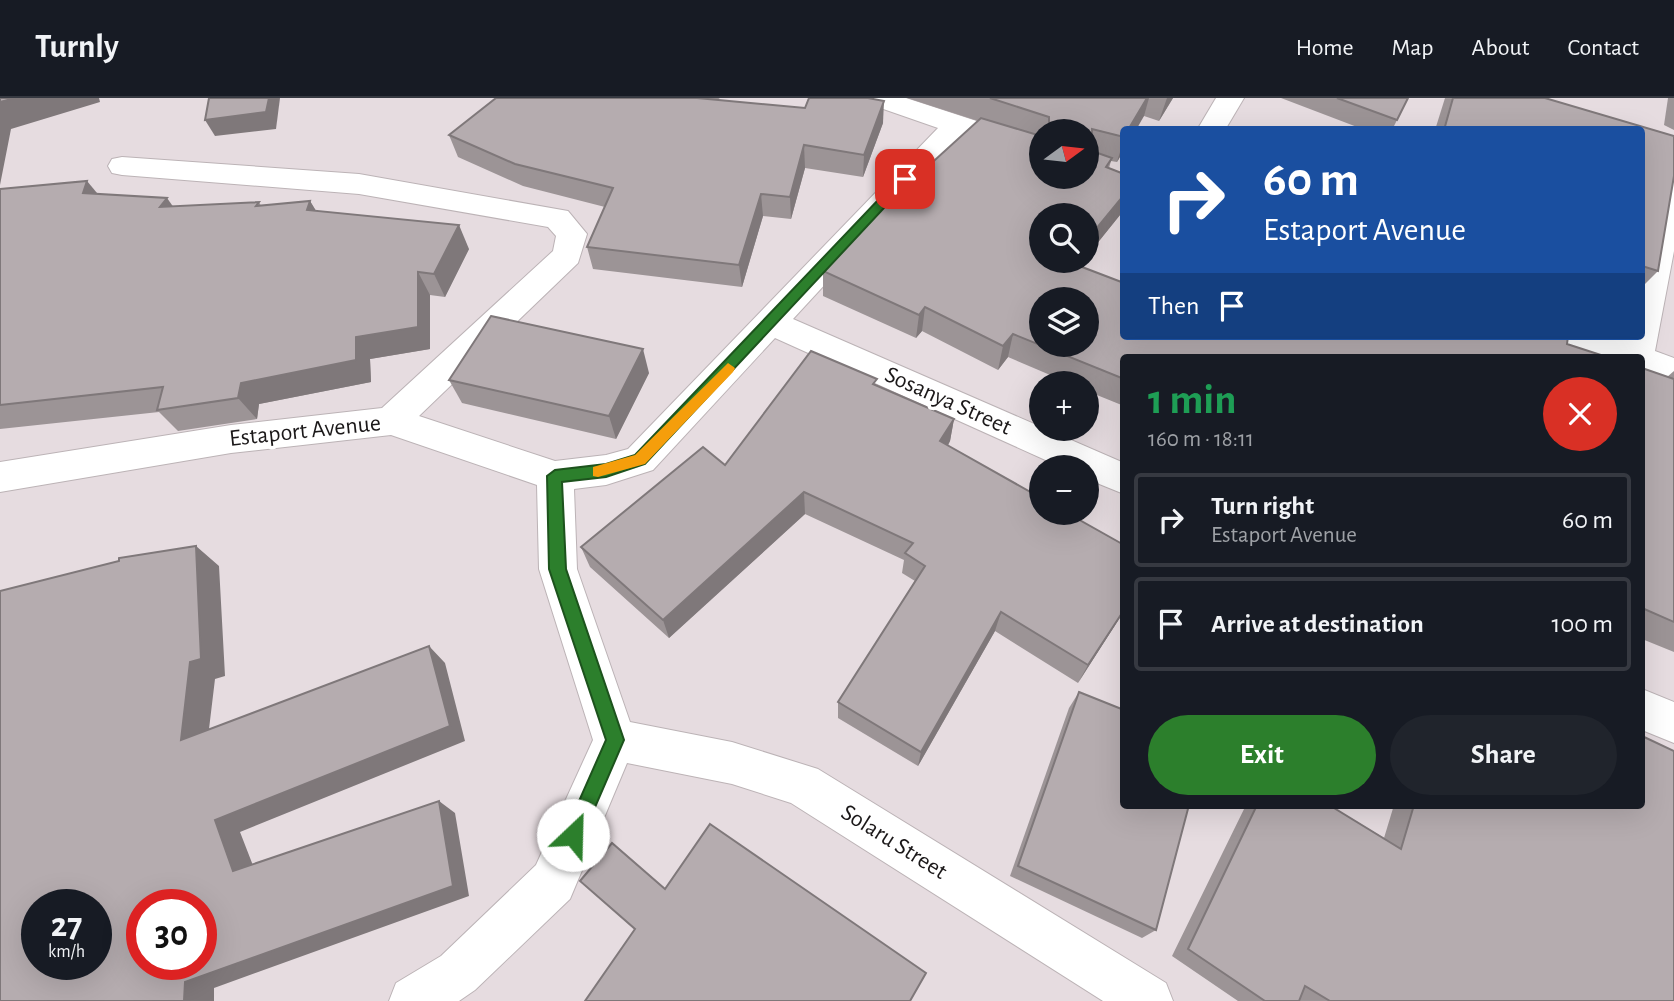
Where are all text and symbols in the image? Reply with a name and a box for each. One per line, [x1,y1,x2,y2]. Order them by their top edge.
text: Turnly [35,31,119,64]
text: Home [1296,36,1354,60]
text: Map [1392,36,1434,60]
text: About [1472,36,1529,60]
text: Contact [1567,36,1639,60]
north arrow [1029,119,1099,189]
map controls [1029,119,1099,525]
pin [875,149,935,209]
icon: right [1148,154,1239,245]
text: 60 m [1263,156,1359,205]
icon: arrive [886,160,924,198]
button: search [1029,203,1099,273]
text: Estaport Avenue [1263,214,1466,246]
button: layers [1029,287,1099,357]
icon: arrive [1213,287,1251,325]
text: Then [1148,293,1199,319]
street label: Sosanya Street [881,362,1015,440]
button: + [1029,371,1099,441]
button: close [1543,377,1617,451]
text: 1 min [1148,379,1237,421]
street label: Estaport Avenue [228,411,382,451]
text: 160 m · 18:11 [1148,428,1254,451]
button: − [1029,455,1099,525]
text: Turn right [1211,493,1314,519]
icon: right [1152,501,1190,539]
text: 60 m [1562,507,1613,533]
text: Estaport Avenue [1211,524,1357,547]
icon: arrive [1152,605,1190,643]
text: Arrive at destination [1211,611,1424,637]
text: 100 m [1552,611,1613,637]
button: Exit [1148,715,1376,795]
button: Share [1390,715,1617,795]
position arrow [536,798,610,872]
street label: Solaru Street [837,800,951,884]
speed limit sign: 30 [126,889,217,980]
text: 27 [51,908,82,943]
text: km/h [48,943,85,961]

